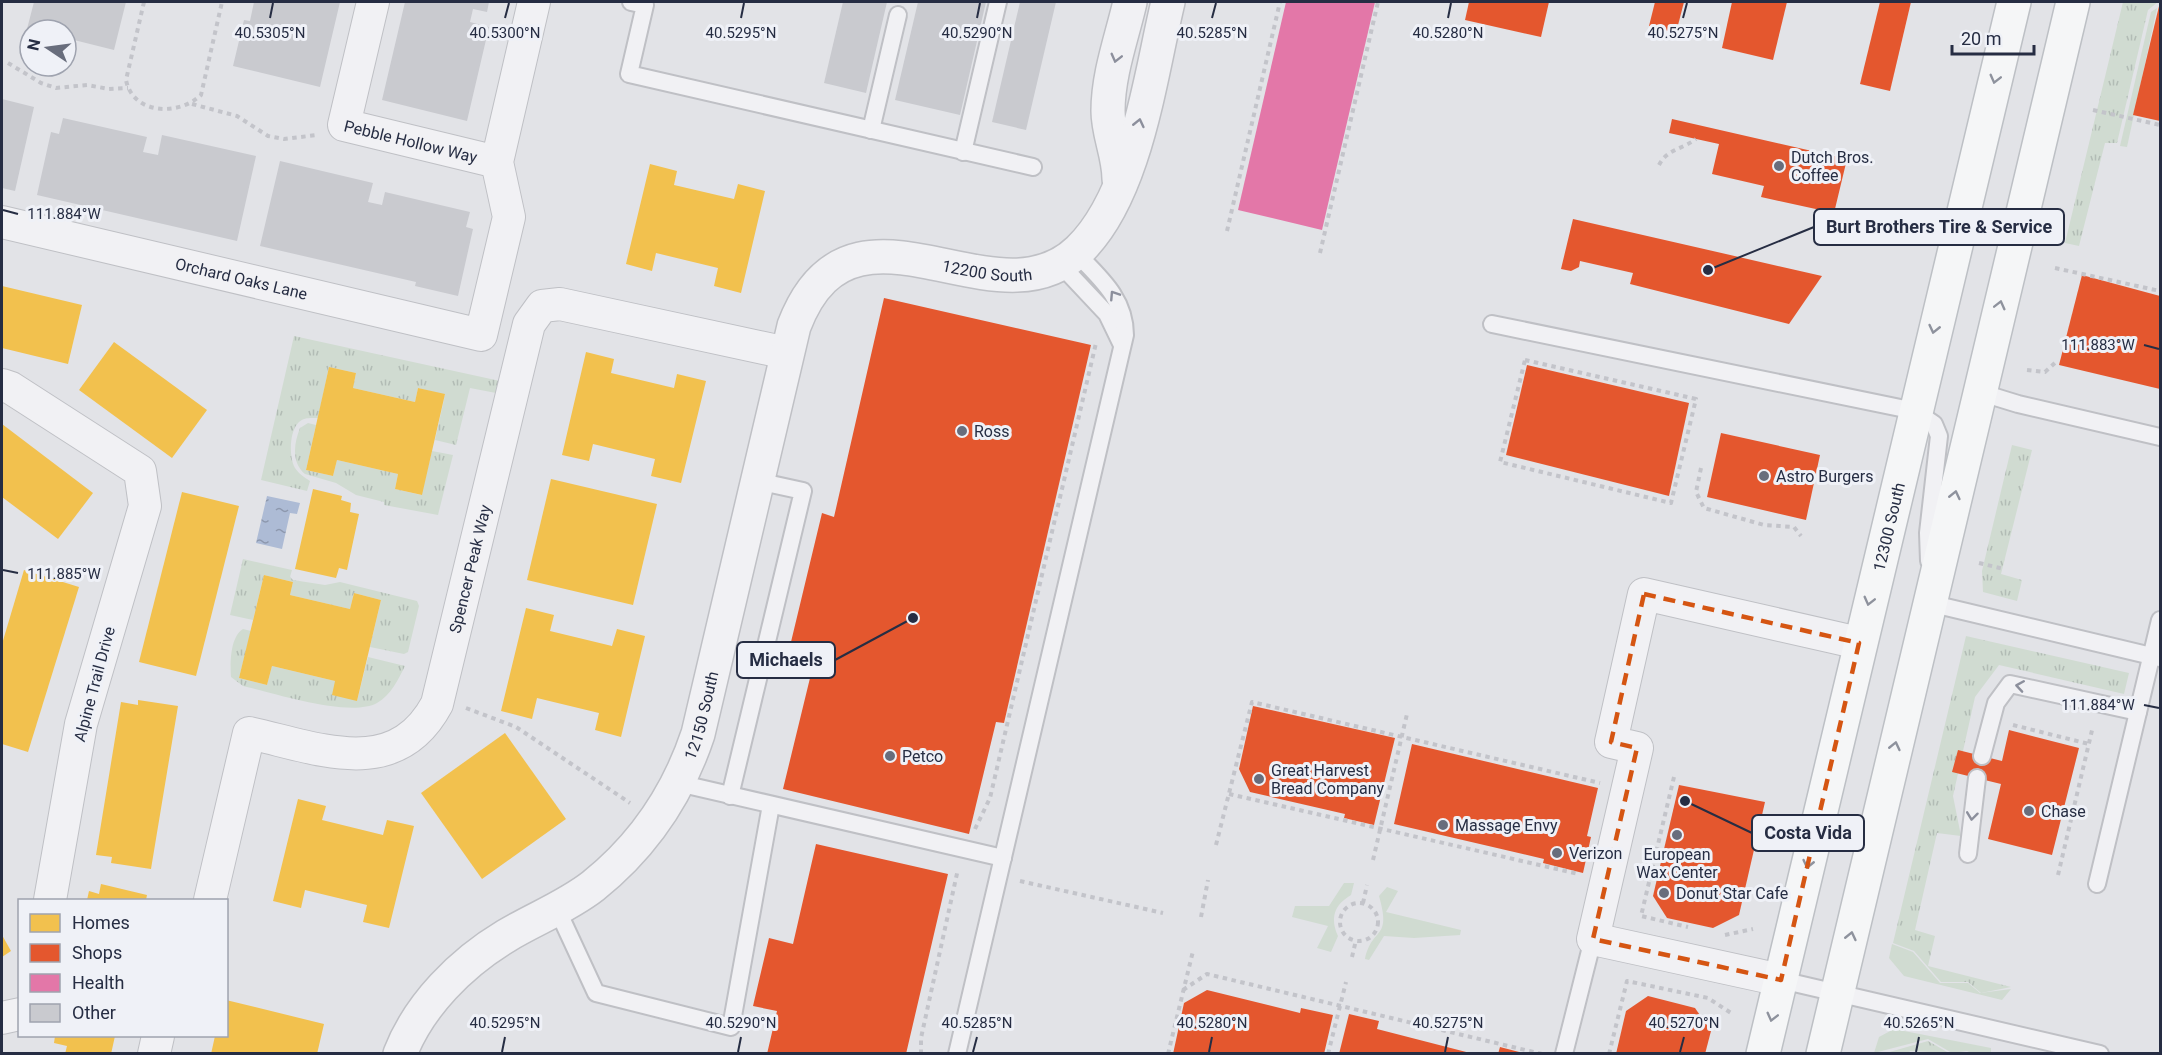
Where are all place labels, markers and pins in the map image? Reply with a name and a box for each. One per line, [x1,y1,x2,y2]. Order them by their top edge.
place label: Dutch Bros. Coffee [1791,148,1874,185]
marker: Dutch Bros. Coffee [1772,159,1786,173]
callout: Burt Brothers Tire & Service [1814,209,2064,245]
place label: Ross [974,422,1010,441]
marker: Ross [955,424,969,438]
place label: Astro Burgers [1776,467,1874,486]
marker: Astro Burgers [1757,469,1771,483]
callout: Michaels [737,642,835,678]
place label: Petco [902,747,943,766]
marker: Petco [883,749,897,763]
place label: Great Harvest Bread Company [1271,761,1385,798]
marker: Great Harvest Bread Company [1252,772,1266,786]
place label: Chase [2041,802,2086,821]
marker: Chase [2022,804,2036,818]
callout: Costa Vida [1752,815,1864,851]
place label: Massage Envy [1455,816,1558,835]
marker: Massage Envy [1436,818,1450,832]
marker: European Wax Center [1670,828,1684,842]
place label: Verizon [1569,844,1622,863]
place label: European Wax Center [1636,845,1718,882]
marker: Verizon [1550,846,1564,860]
place label: Donut Star Cafe [1676,884,1788,903]
marker: Donut Star Cafe [1657,886,1671,900]

